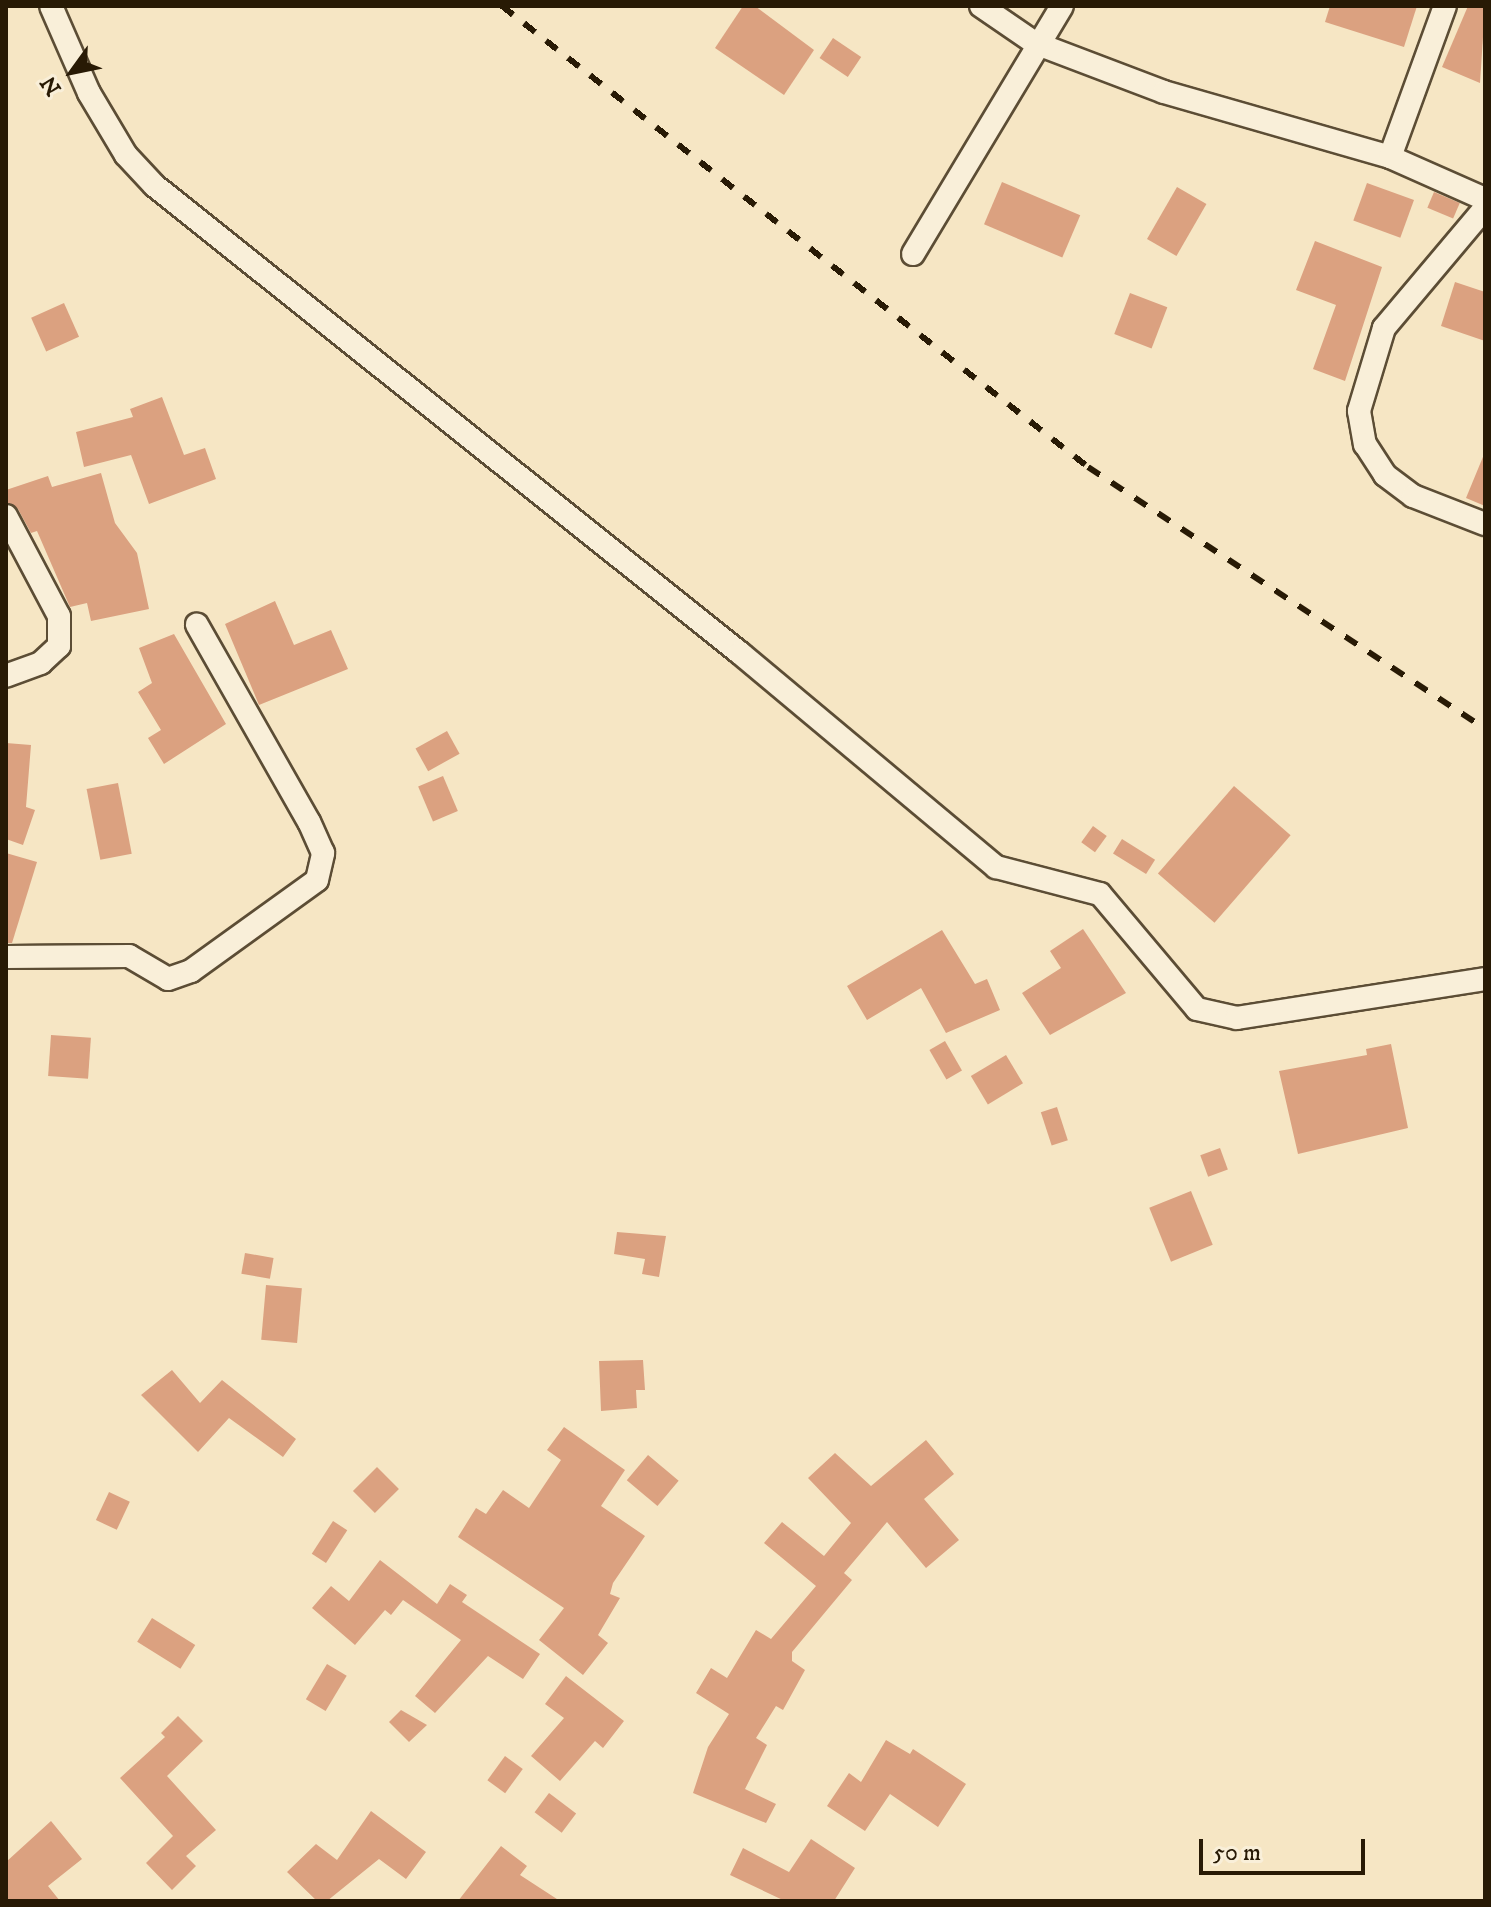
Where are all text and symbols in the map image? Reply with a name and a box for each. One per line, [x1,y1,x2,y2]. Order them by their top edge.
north arrow [32,32,112,112]
text: N [35,70,68,100]
scale bar [1203,1823,1369,1873]
text: 50 m [1213,1838,1261,1868]

